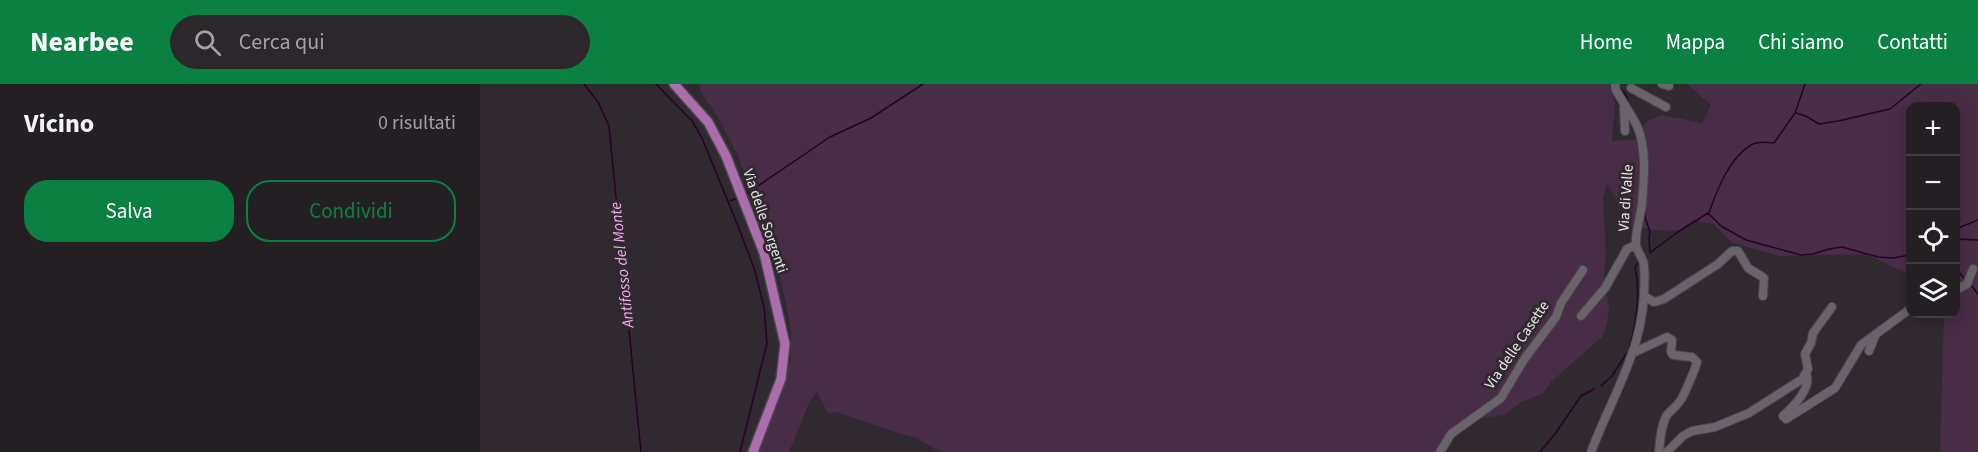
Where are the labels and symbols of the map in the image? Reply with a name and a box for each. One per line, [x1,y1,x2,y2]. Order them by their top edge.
street label: Via di Valle [1613,164,1639,232]
street label: Via delle Sorgenti [737,166,793,276]
water label: Antifosso del Monte [604,201,640,330]
street label: Via delle Casette [1480,297,1554,393]

